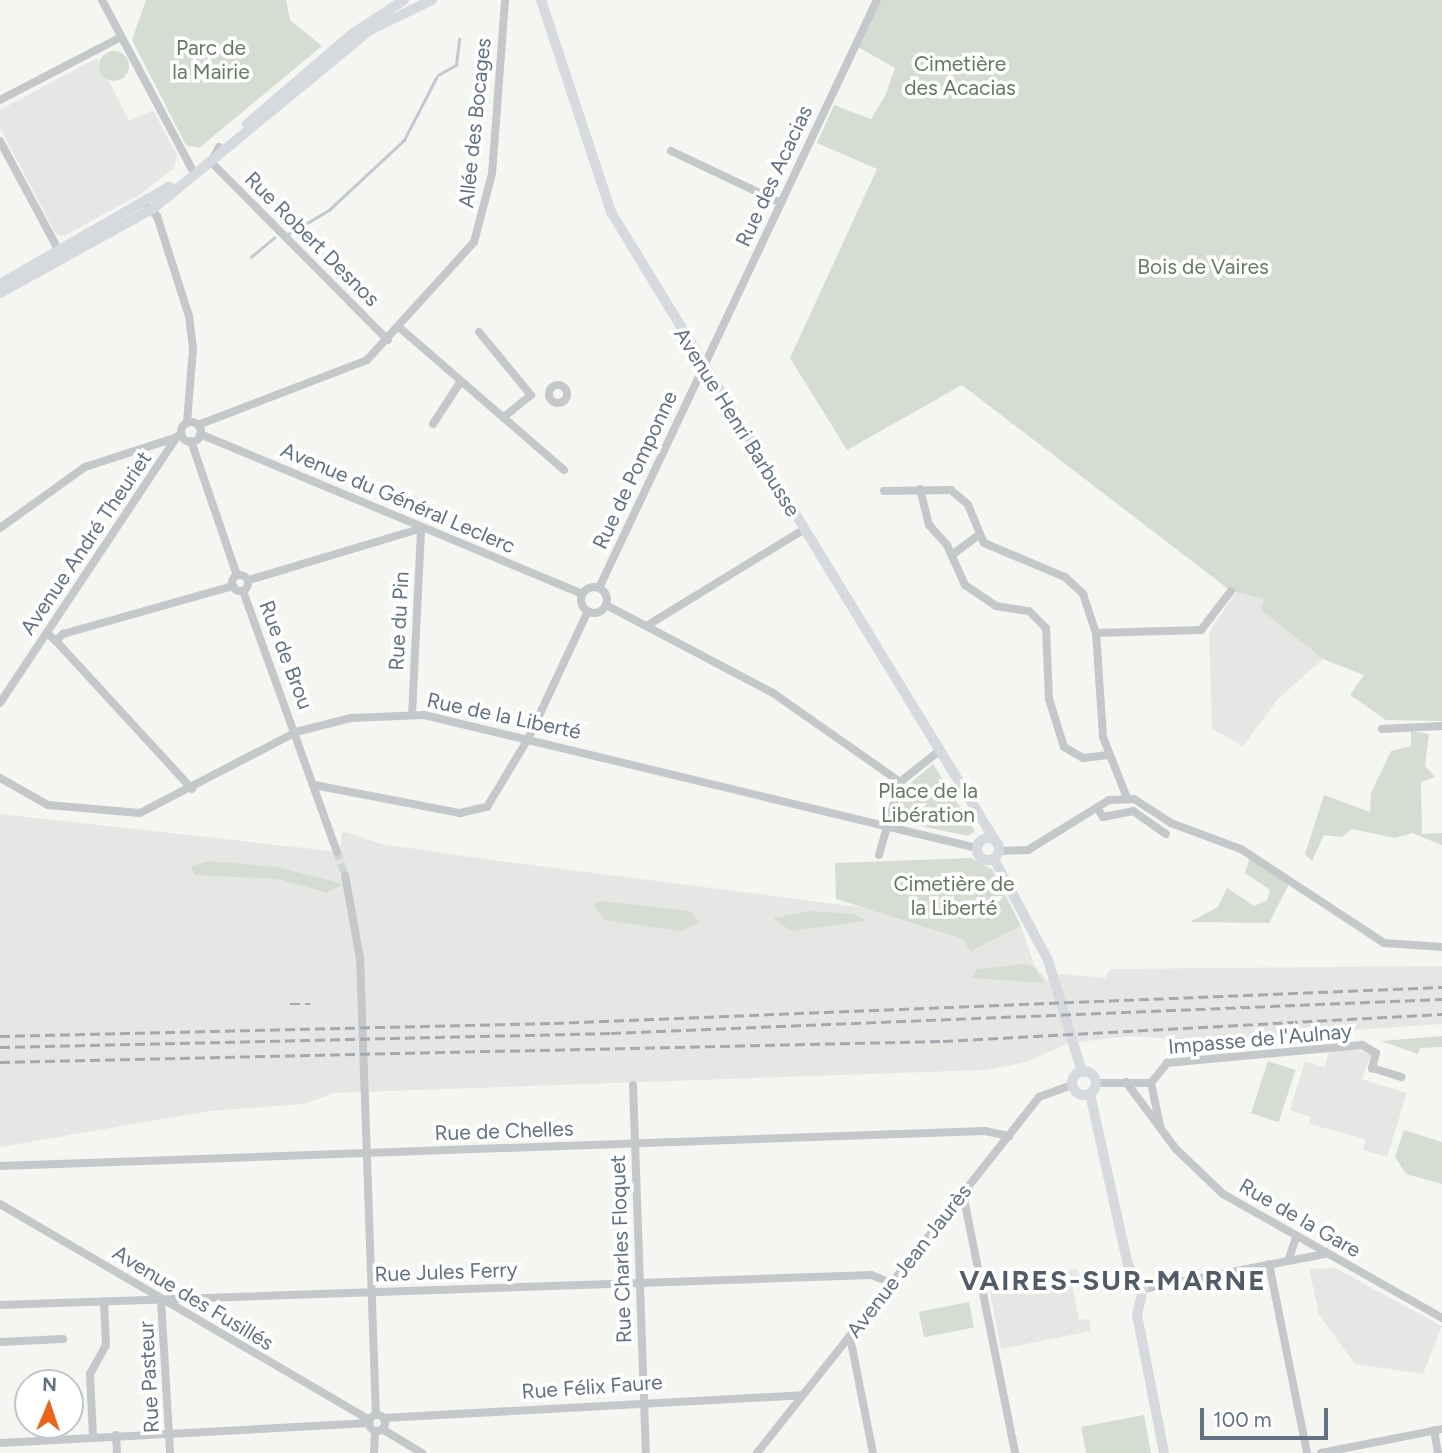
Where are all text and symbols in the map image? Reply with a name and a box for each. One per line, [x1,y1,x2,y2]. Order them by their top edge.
park label: Parc de la Mairie [172,35,250,85]
street label: Allée des Bocages [454,37,496,209]
park label: Cimetière des Acacias [904,51,1016,101]
street label: Rue des Acacias [730,101,818,251]
street label: Rue Robert Desnos [239,166,385,312]
park label: Bois de Vaires [1137,254,1269,280]
street label: Avenue Henri Barbusse [669,323,805,521]
street label: Rue de Pomponne [587,387,683,553]
street label: Avenue du Général Leclerc [277,437,519,559]
street label: Avenue André Theuriet [15,446,157,640]
street label: Rue du Pin [384,571,414,671]
street label: Rue de Brou [254,597,318,713]
street label: Rue de la Liberté [425,687,583,745]
park label: Place de la Libération [878,778,978,828]
park label: Cimetière de la Liberté [893,871,1015,921]
street label: Impasse de l'Aulnay [1167,1018,1353,1060]
street label: Rue de Chelles [434,1116,574,1146]
street label: Rue Charles Floquet [605,1154,637,1344]
street label: Rue de la Gare [1235,1173,1365,1263]
street label: Avenue Jean Jaurès [841,1179,977,1343]
street label: Avenue des Fusillés [108,1240,278,1356]
street label: Rue Jules Ferry [374,1257,518,1287]
district label: VAIRES-SUR-MARNE [961,1263,1265,1297]
street label: Rue Pasteur [133,1320,165,1434]
north arrow [14,1369,84,1439]
street label: Rue Félix Faure [521,1370,663,1404]
text: N [42,1373,57,1396]
scale bar [1204,1394,1332,1438]
text: 100 m [1213,1407,1272,1432]

